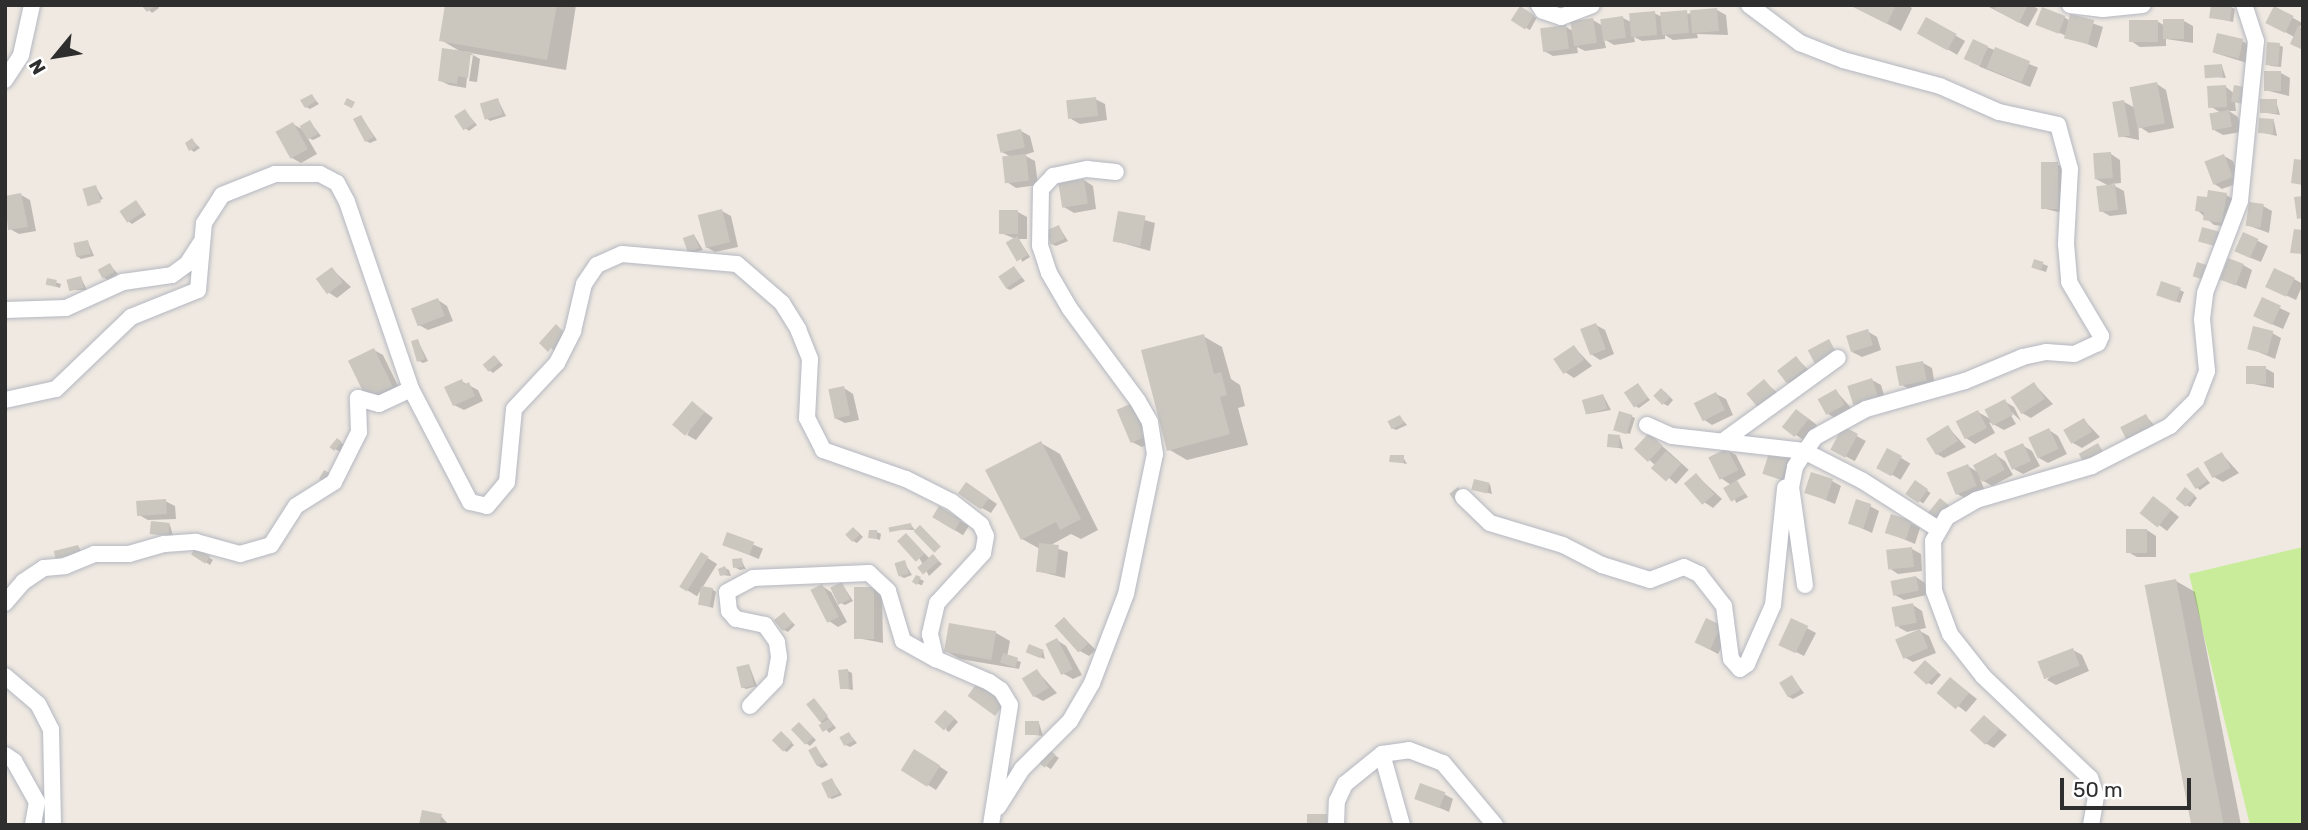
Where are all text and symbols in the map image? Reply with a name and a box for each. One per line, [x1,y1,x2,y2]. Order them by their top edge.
north arrow [21,21,91,91]
text: N [24,55,51,78]
scale bar [2063,764,2194,808]
text: 50 m [2073,777,2123,802]

